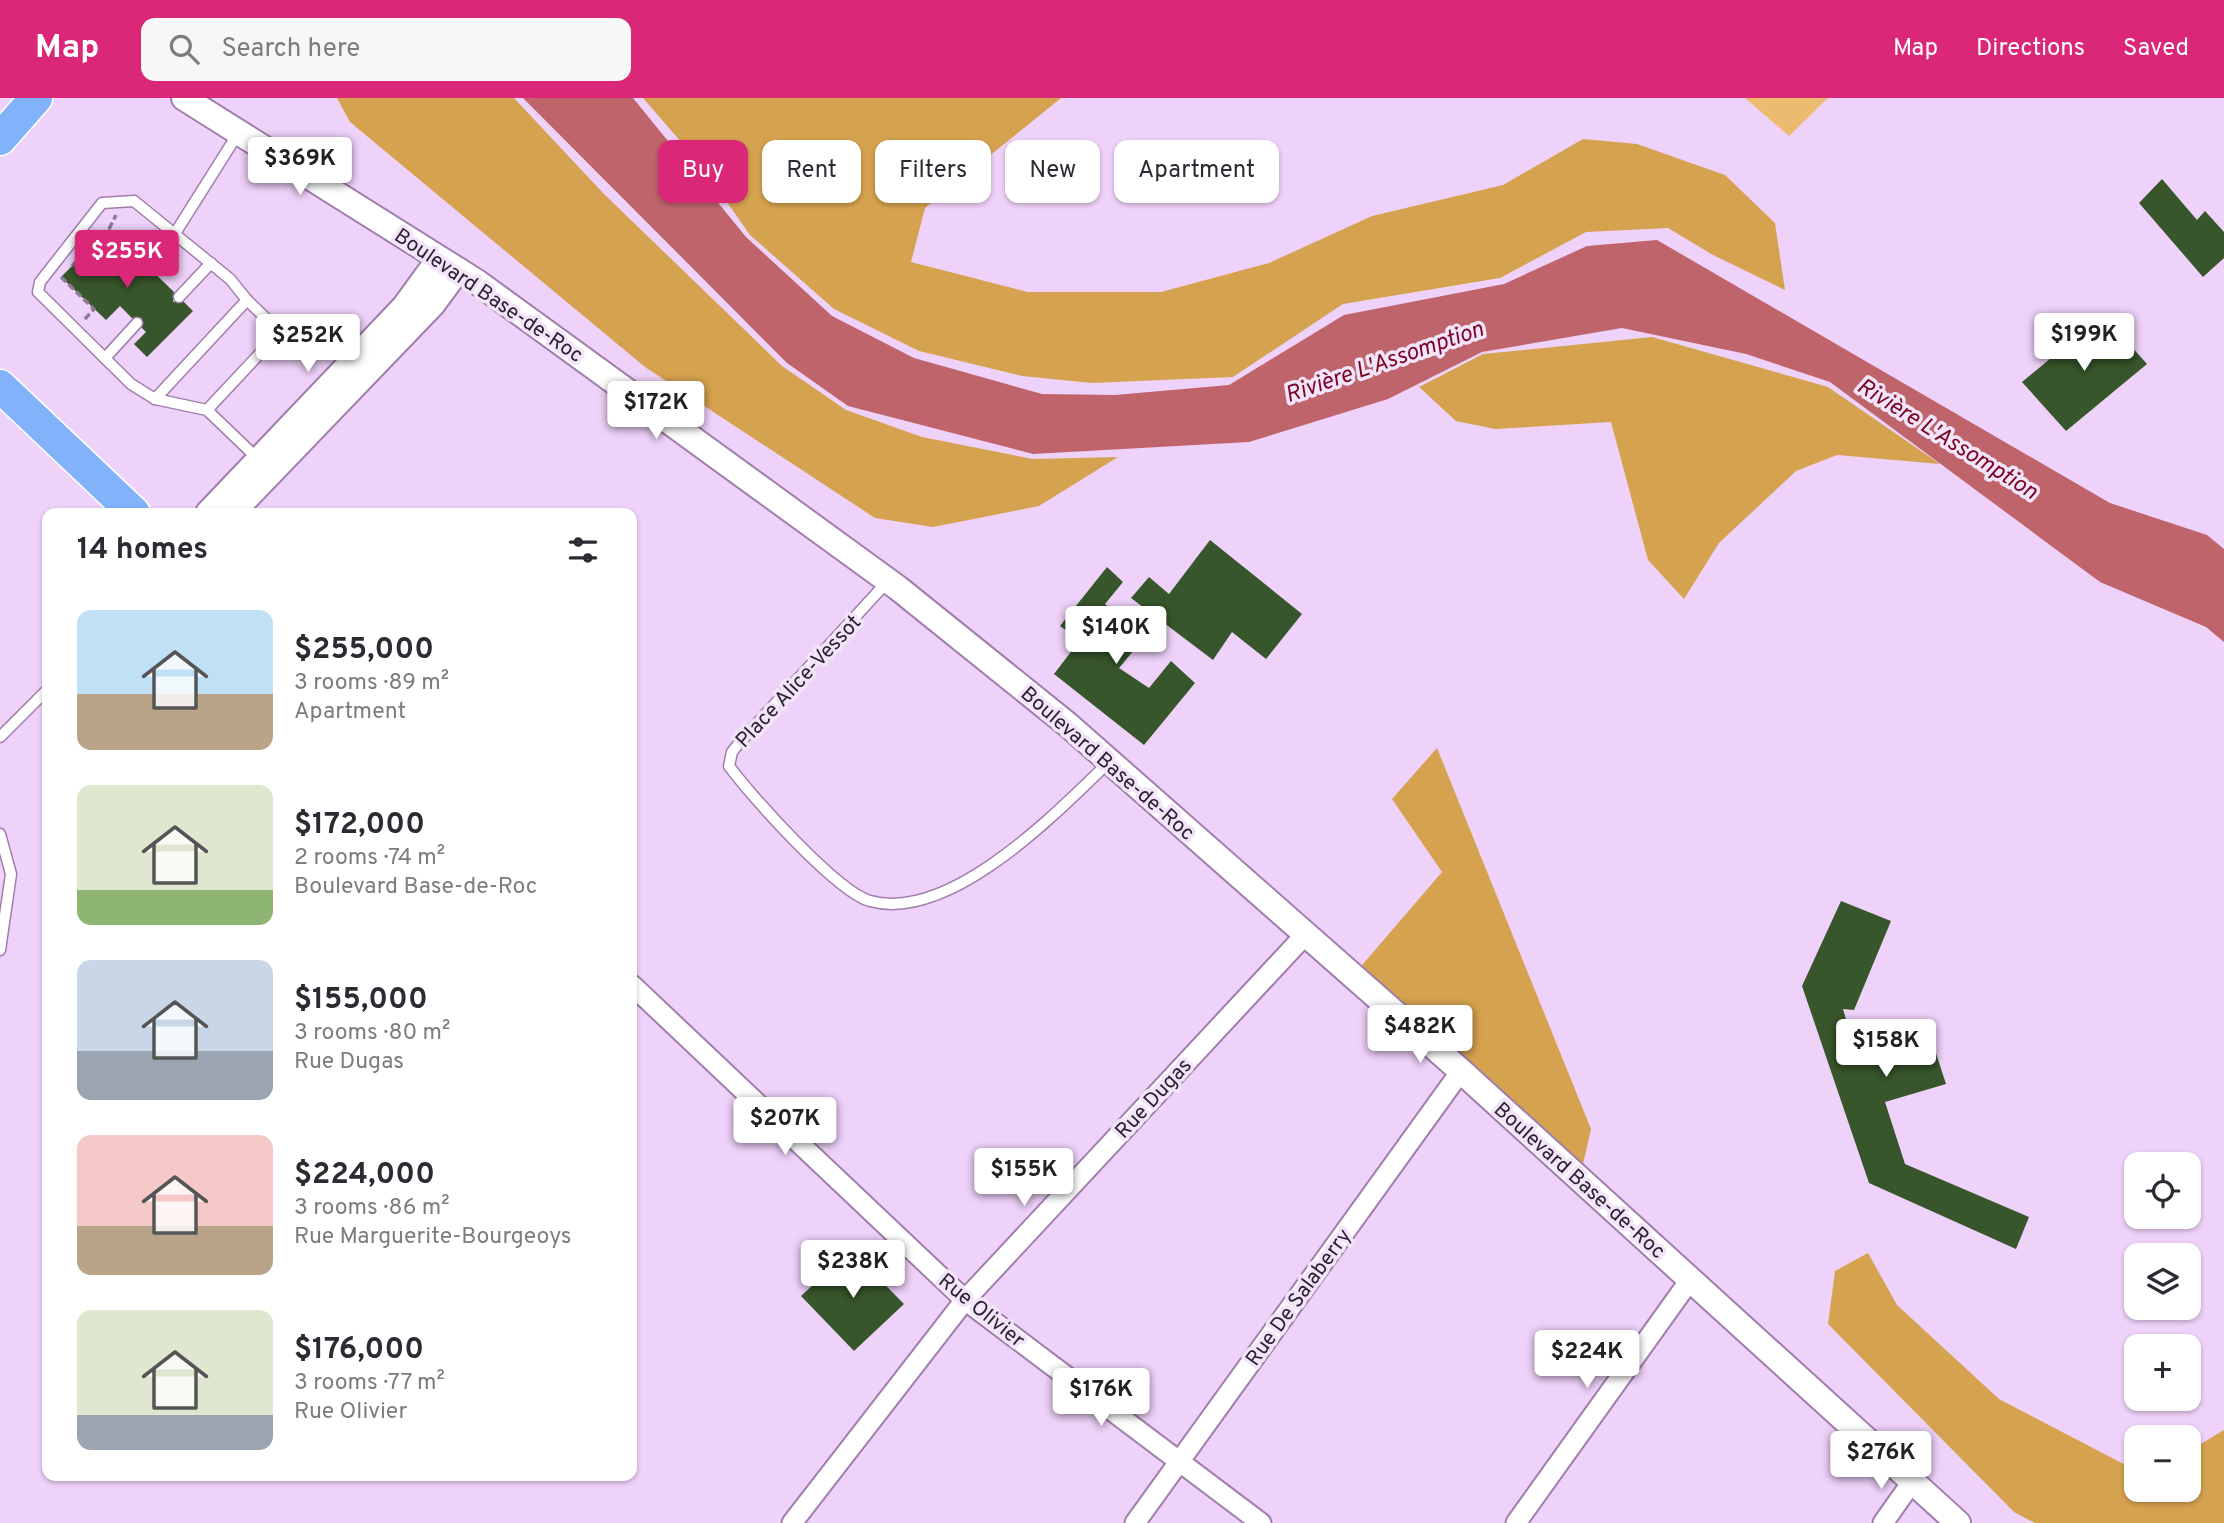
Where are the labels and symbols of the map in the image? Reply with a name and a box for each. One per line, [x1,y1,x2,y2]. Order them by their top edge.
pin: $369K [251,138,349,197]
street label: Boulevard Base-de-Roc [389,223,588,370]
pin: $255K [78,230,176,290]
pin: $252K [259,314,357,374]
pin: $199K [2035,314,2133,373]
water label: Rivière L'Assomption [1282,316,1488,411]
water label: Rivière L'Assomption [1851,373,2043,508]
pin: $172K [607,382,705,441]
pin: $140K [1067,606,1165,666]
street label: Place Alice-Vessot [730,610,868,754]
street label: Boulevard Base-de-Roc [1014,681,1200,847]
pin: $482K [1371,1006,1469,1065]
pin: $158K [1837,1020,1935,1079]
street label: Rue Dugas [1110,1053,1198,1145]
street label: Boulevard Base-de-Roc [1487,1097,1671,1265]
pin: $207K [736,1098,834,1157]
pin: $155K [975,1148,1073,1208]
street label: Rue De Salaberry [1240,1224,1358,1372]
pin: $238K [804,1240,902,1300]
street label: Rue Olivier [932,1268,1030,1354]
pin: $224K [1538,1330,1636,1390]
pin: $176K [1052,1368,1150,1428]
pin: $276K [1832,1432,1930,1491]

